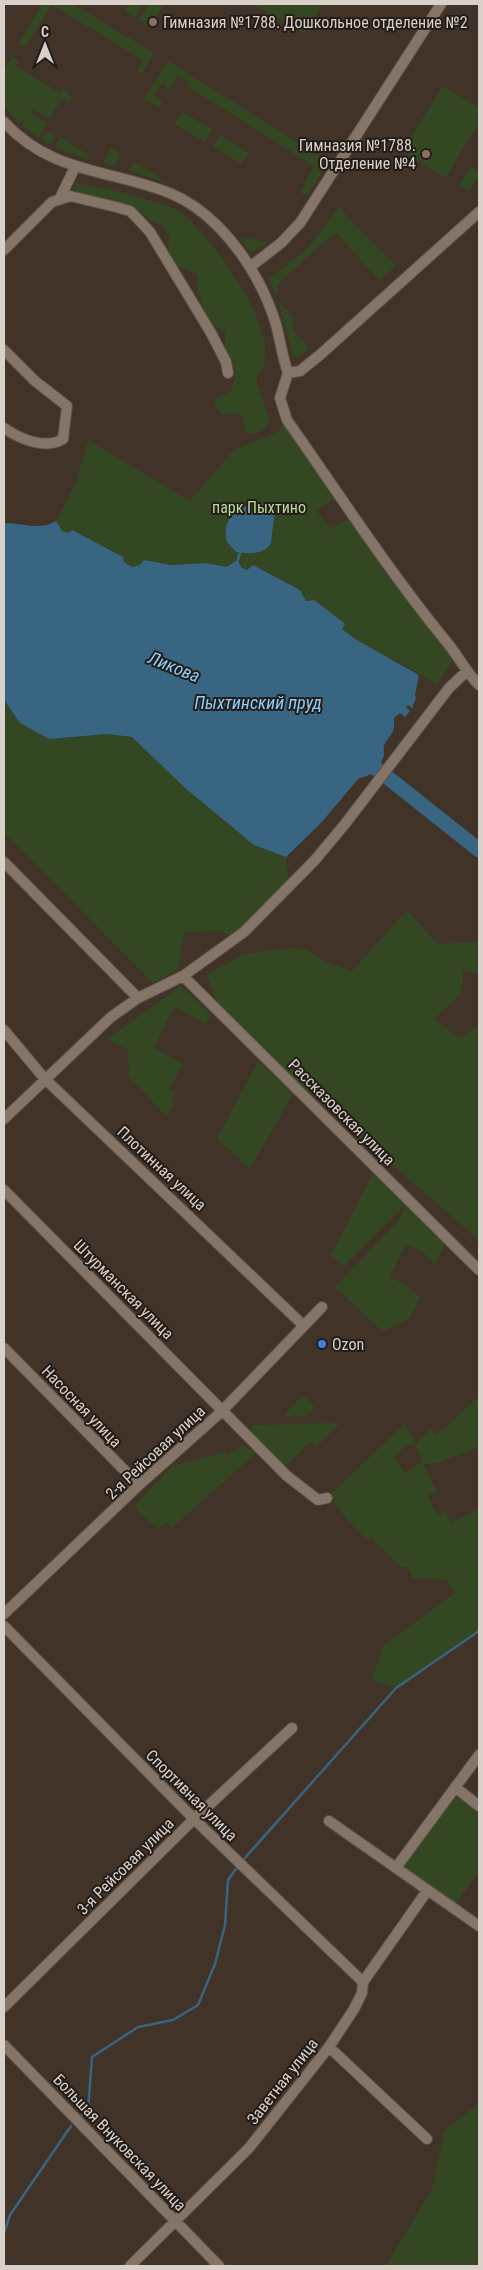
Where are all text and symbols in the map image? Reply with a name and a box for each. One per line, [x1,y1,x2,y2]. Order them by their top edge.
place label: Гимназия №1788. Дошкольное отделение №2 [163,13,468,32]
marker: Гимназия №1788. Дошкольное отделение №2 [147,16,159,28]
north arrow [20,20,70,70]
text: С [41,24,49,40]
place label: Гимназия №1788. Отделение №4 [299,136,416,173]
marker: Гимназия №1788. Отделение №4 [420,148,432,160]
park label: парк Пыхтино [212,498,306,517]
water label: Ликова [144,646,203,686]
water label: Пыхтинский пруд [194,692,322,713]
street label: Рассказовская улица [284,1055,399,1170]
street label: Плотинная улица [113,1122,210,1215]
street label: Штурманская улица [70,1235,178,1343]
place label: Ozon [332,1335,364,1354]
marker: Ozon [316,1338,328,1350]
street label: Насосная улица [38,1362,125,1451]
street label: 2-я Рейсовая улица [102,1401,209,1503]
street label: Спортивная улица [142,1746,241,1845]
street label: 3-я Рейсовая улица [73,1814,178,1919]
street label: Заветная улица [243,2034,322,2128]
street label: Большая Внуковская улица [49,2070,190,2215]

